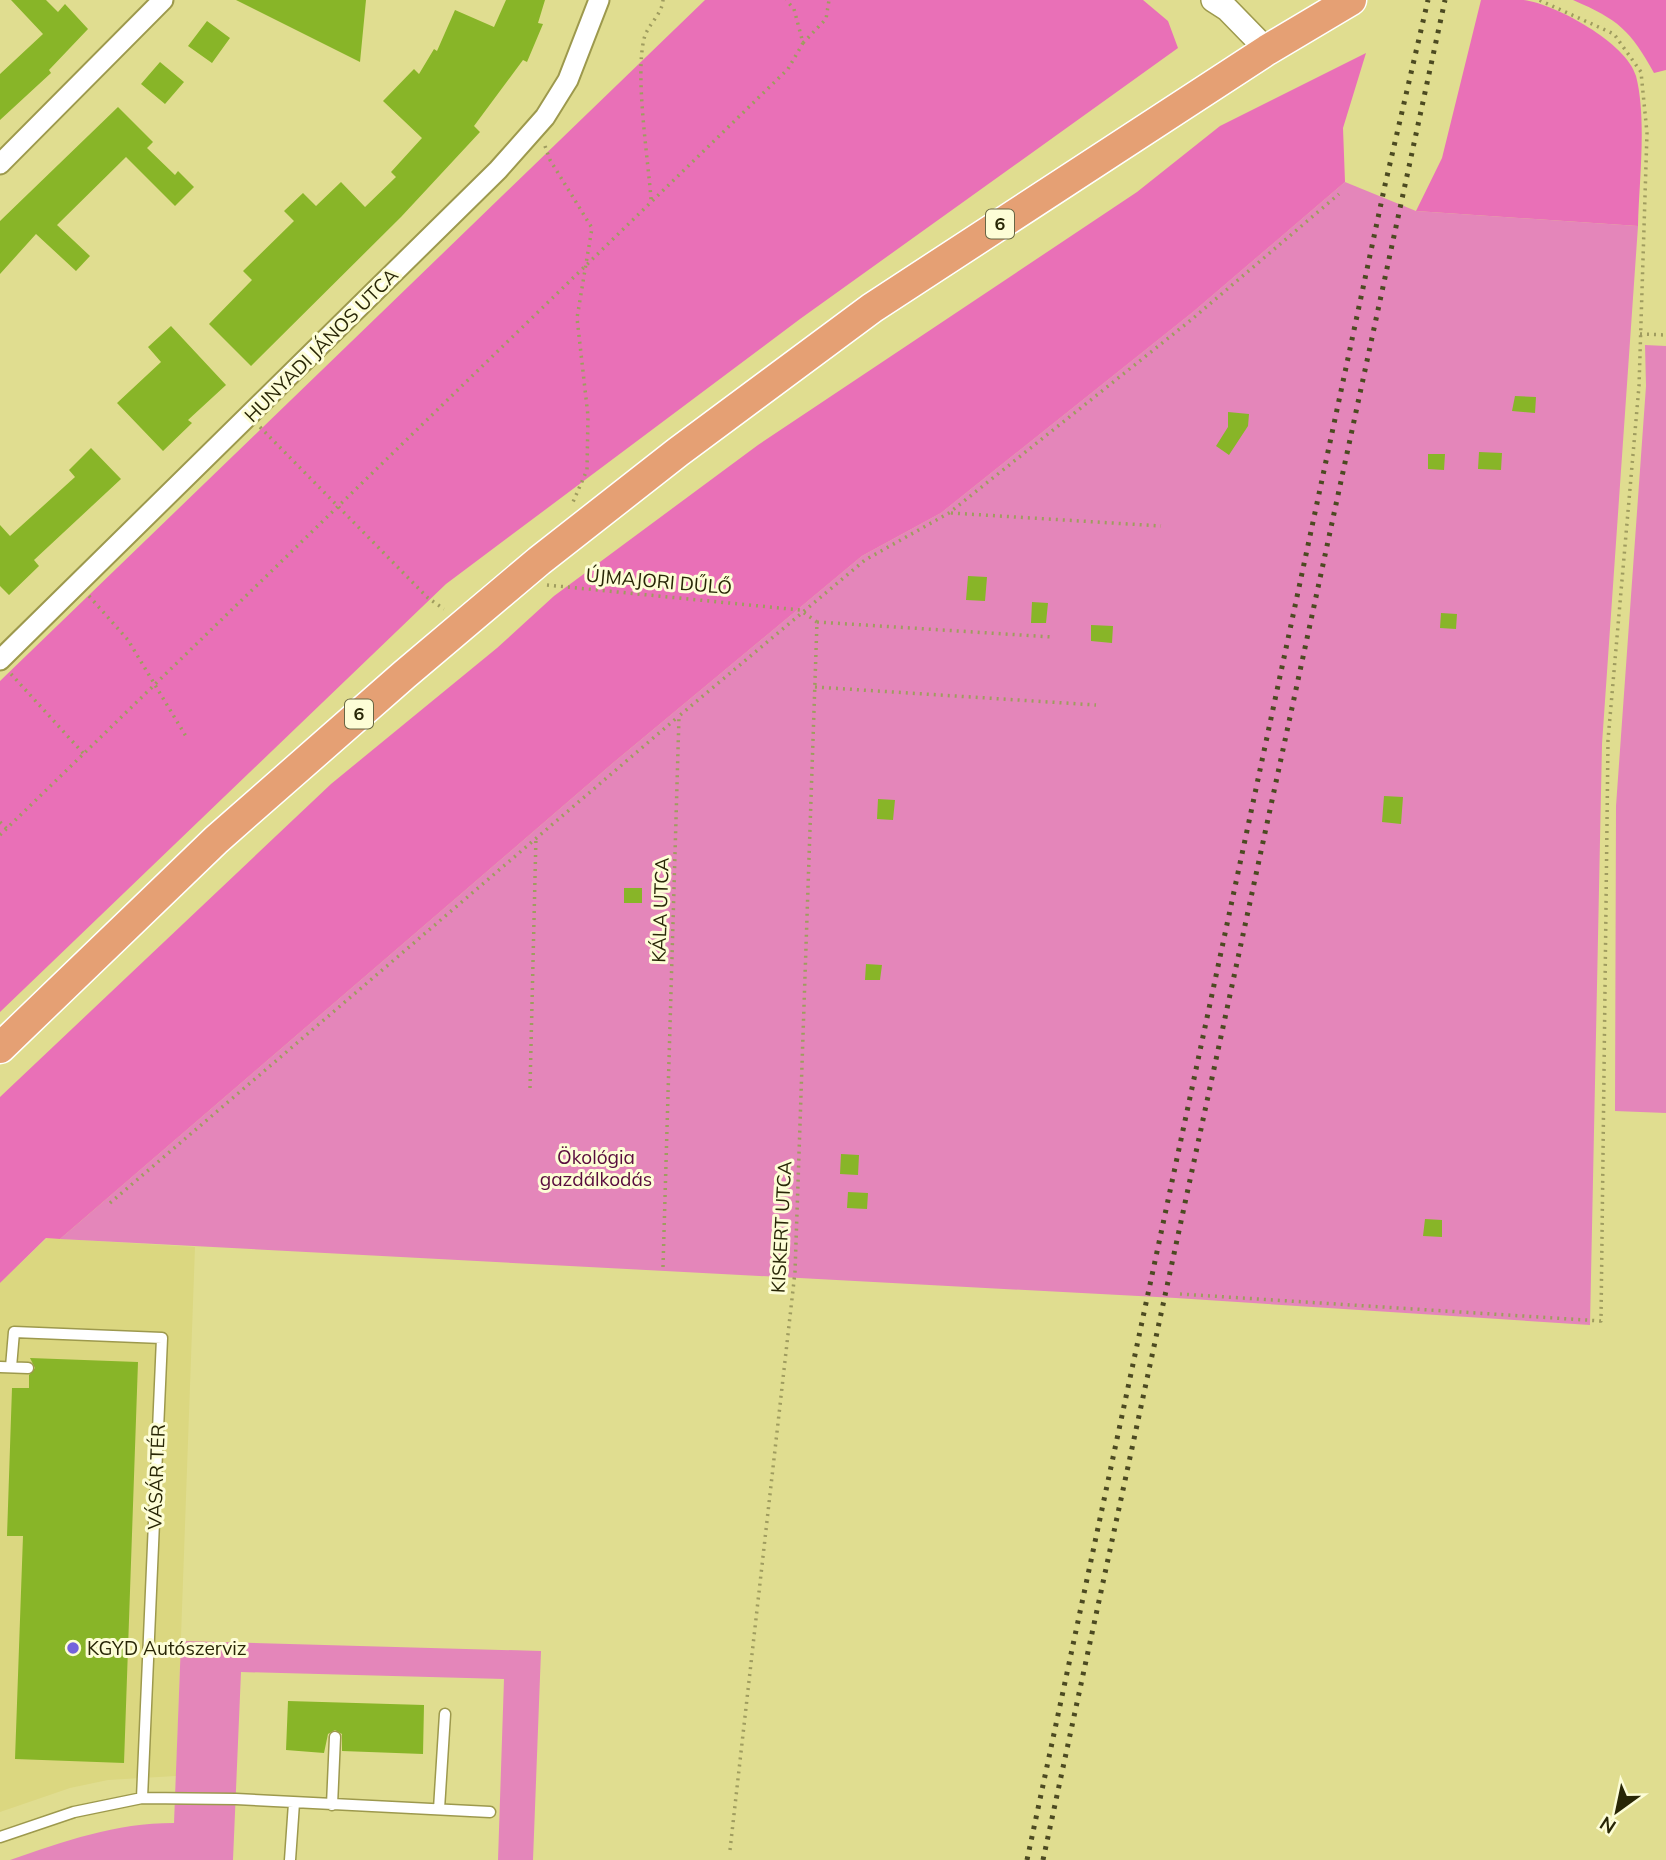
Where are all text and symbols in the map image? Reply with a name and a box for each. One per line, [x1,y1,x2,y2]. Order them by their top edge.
road number: 6 [986,210,1014,238]
street label: HUNYADI JÁNOS UTCA [239,263,403,427]
street label: ÚJMAJORI DŰLŐ [585,563,733,599]
road number: 6 [345,700,373,728]
street label: KÁLA UTCA [646,857,674,963]
park label: Ökológia gazdálkodás [540,1145,652,1191]
street label: KISKERT UTCA [766,1160,796,1294]
street label: VÁSÁR TÉR [142,1424,170,1530]
place label: KGYD Autószerviz [87,1636,247,1660]
marker: KGYD Autószerviz [65,1640,81,1656]
north arrow [1582,1776,1652,1846]
text: N [1595,1811,1620,1839]

